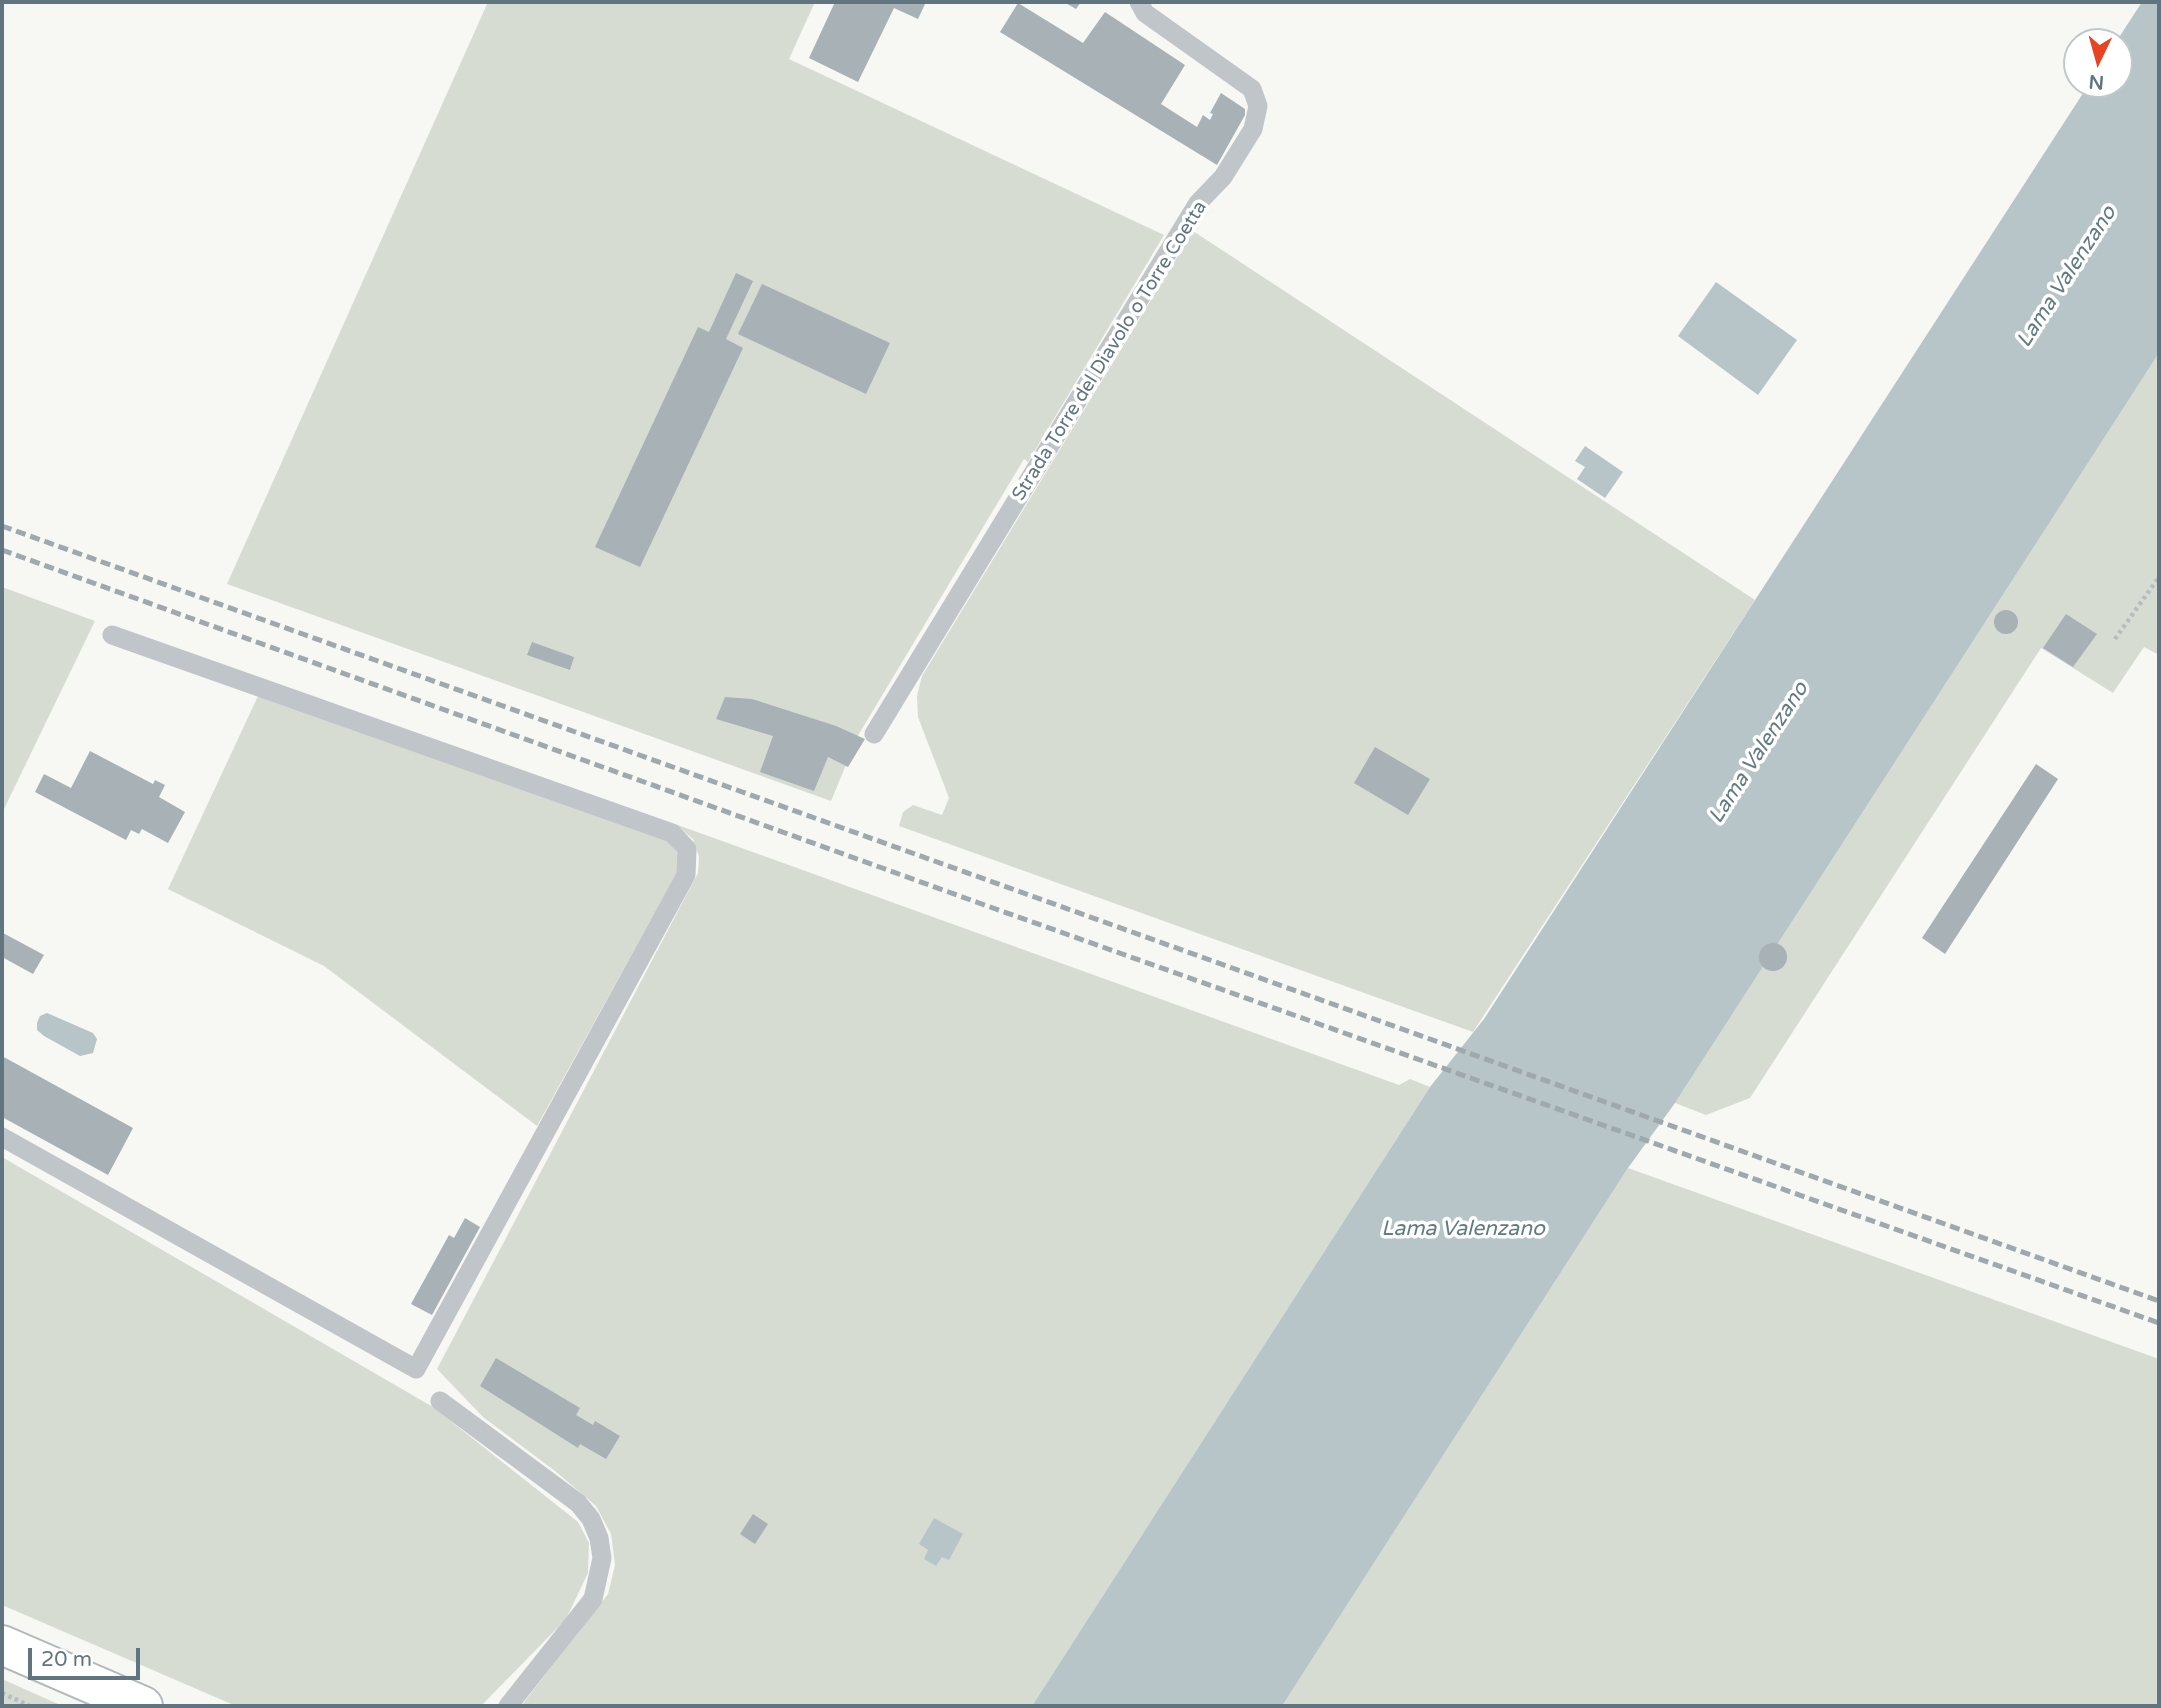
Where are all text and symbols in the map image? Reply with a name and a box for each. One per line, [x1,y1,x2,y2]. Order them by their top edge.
north arrow [2063,28,2133,98]
text: N [2088,70,2105,94]
street label: Strada Torre del Diavolo o Torre Coetta [1008,197,1212,505]
water label: Lama Valenzano [2012,202,2122,352]
water label: Lama Valenzano [1704,678,1814,828]
water label: Lama Valenzano [1381,1216,1545,1242]
scale bar [32,1634,144,1678]
text: 20 m [41,1647,92,1672]

